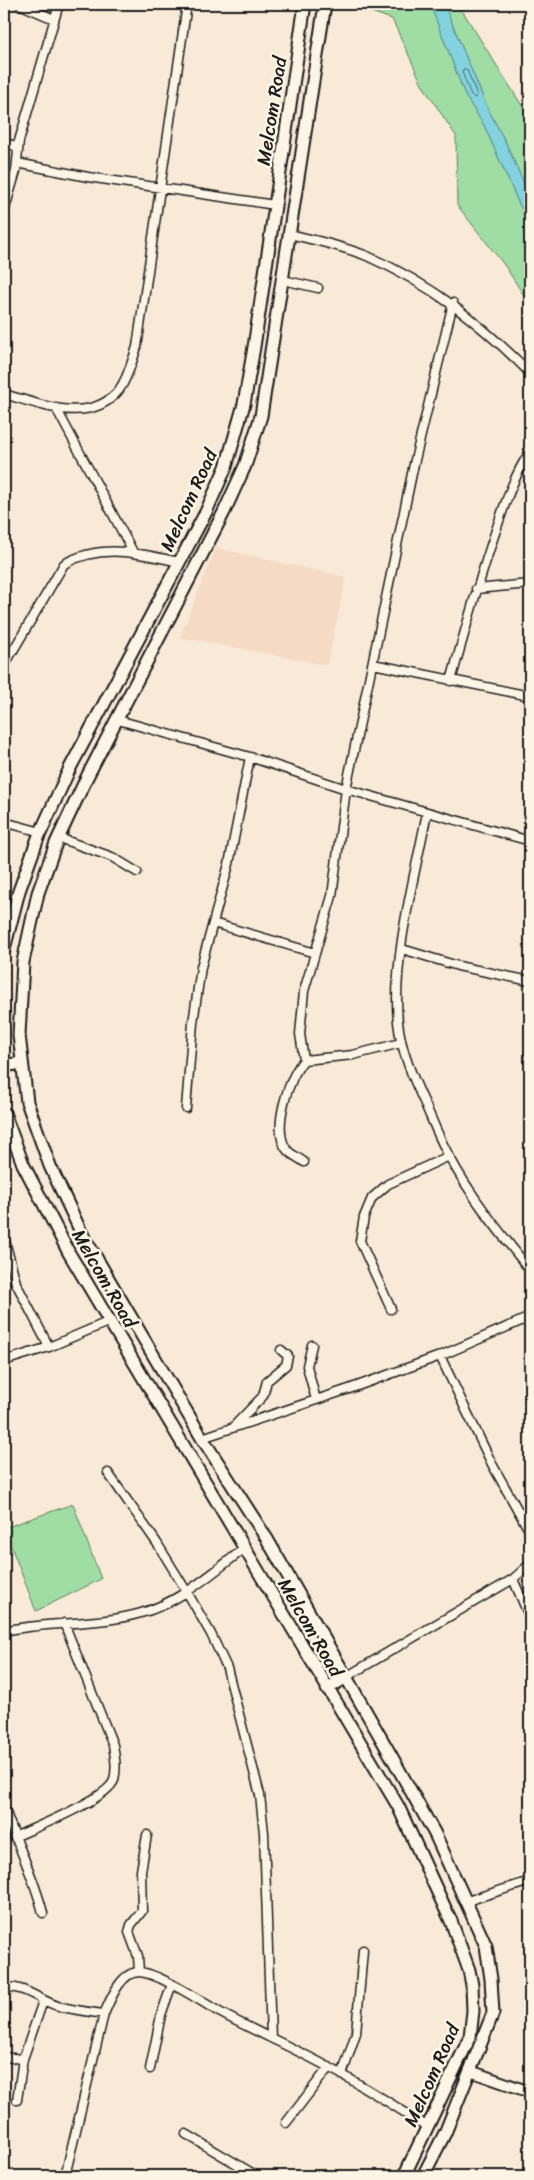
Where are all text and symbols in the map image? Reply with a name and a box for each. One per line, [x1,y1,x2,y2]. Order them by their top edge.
street label: Melcom Road [247,52,297,168]
street label: Melcom Road [150,442,227,557]
street label: Melcom Road [63,1222,147,1336]
street label: Melcom Road [269,1571,353,1685]
street label: Melcom Road [394,2017,470,2132]

